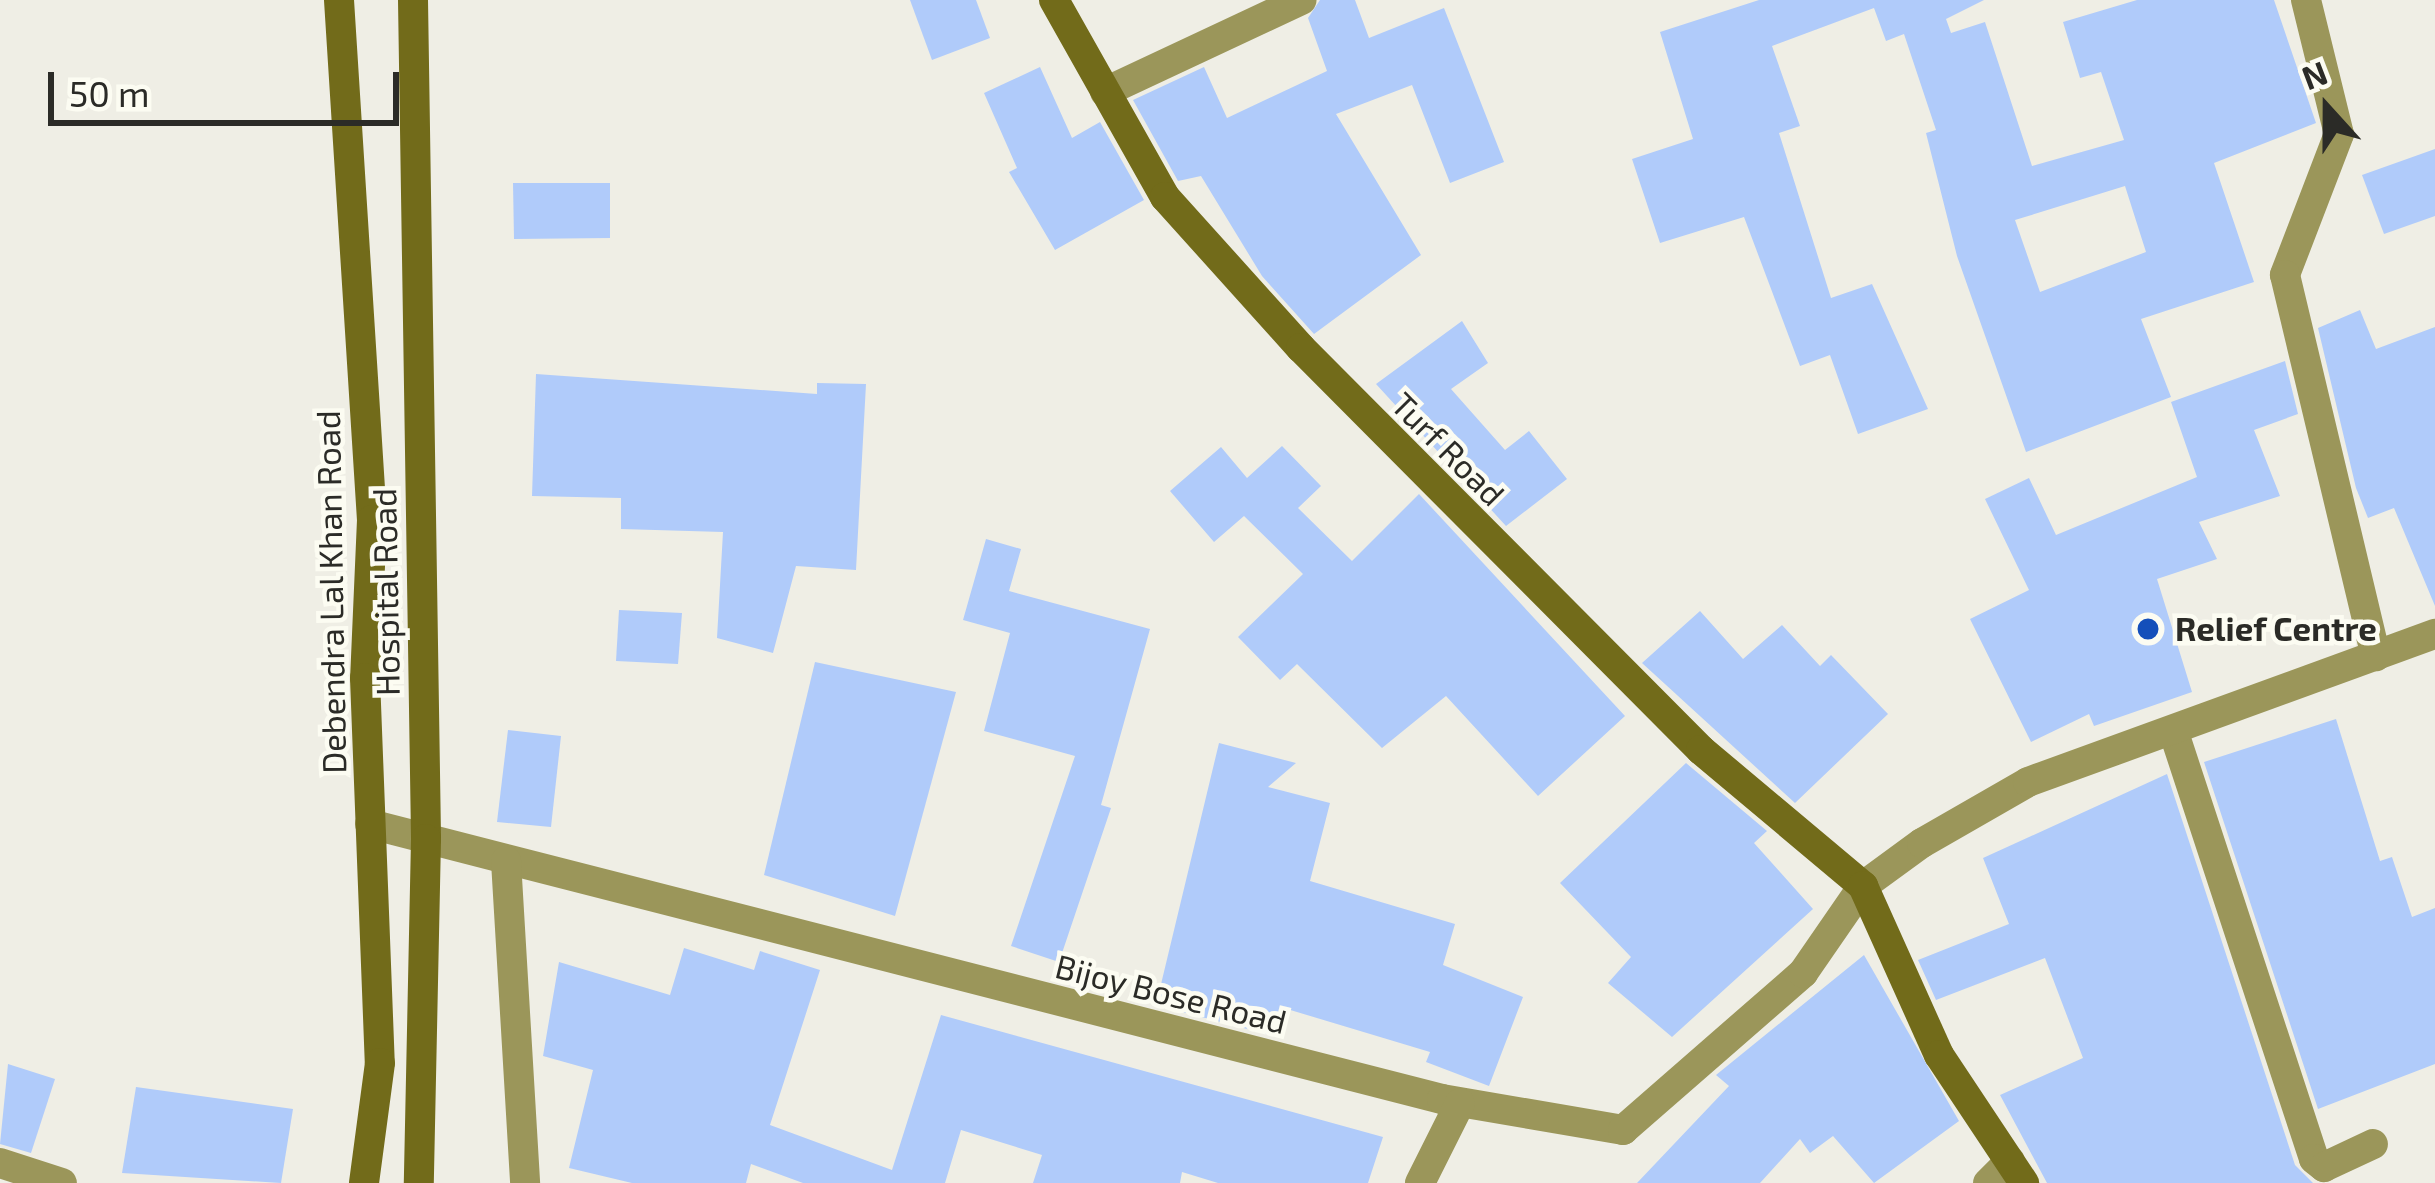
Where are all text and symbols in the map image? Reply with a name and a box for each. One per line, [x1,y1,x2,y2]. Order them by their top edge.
scale bar [54,48,405,122]
north arrow [2267,48,2387,168]
text: N [2296,51,2332,97]
text: 50 m [69,71,150,114]
street label: Turf Road [1383,384,1513,514]
street label: Debendra Lal Khan Road [308,409,354,775]
street label: Hospital Road [364,487,408,697]
place label: Relief Centre [2175,609,2378,649]
marker: Relief Centre [2132,613,2164,645]
street label: Bijoy Bose Road [1051,946,1291,1042]

